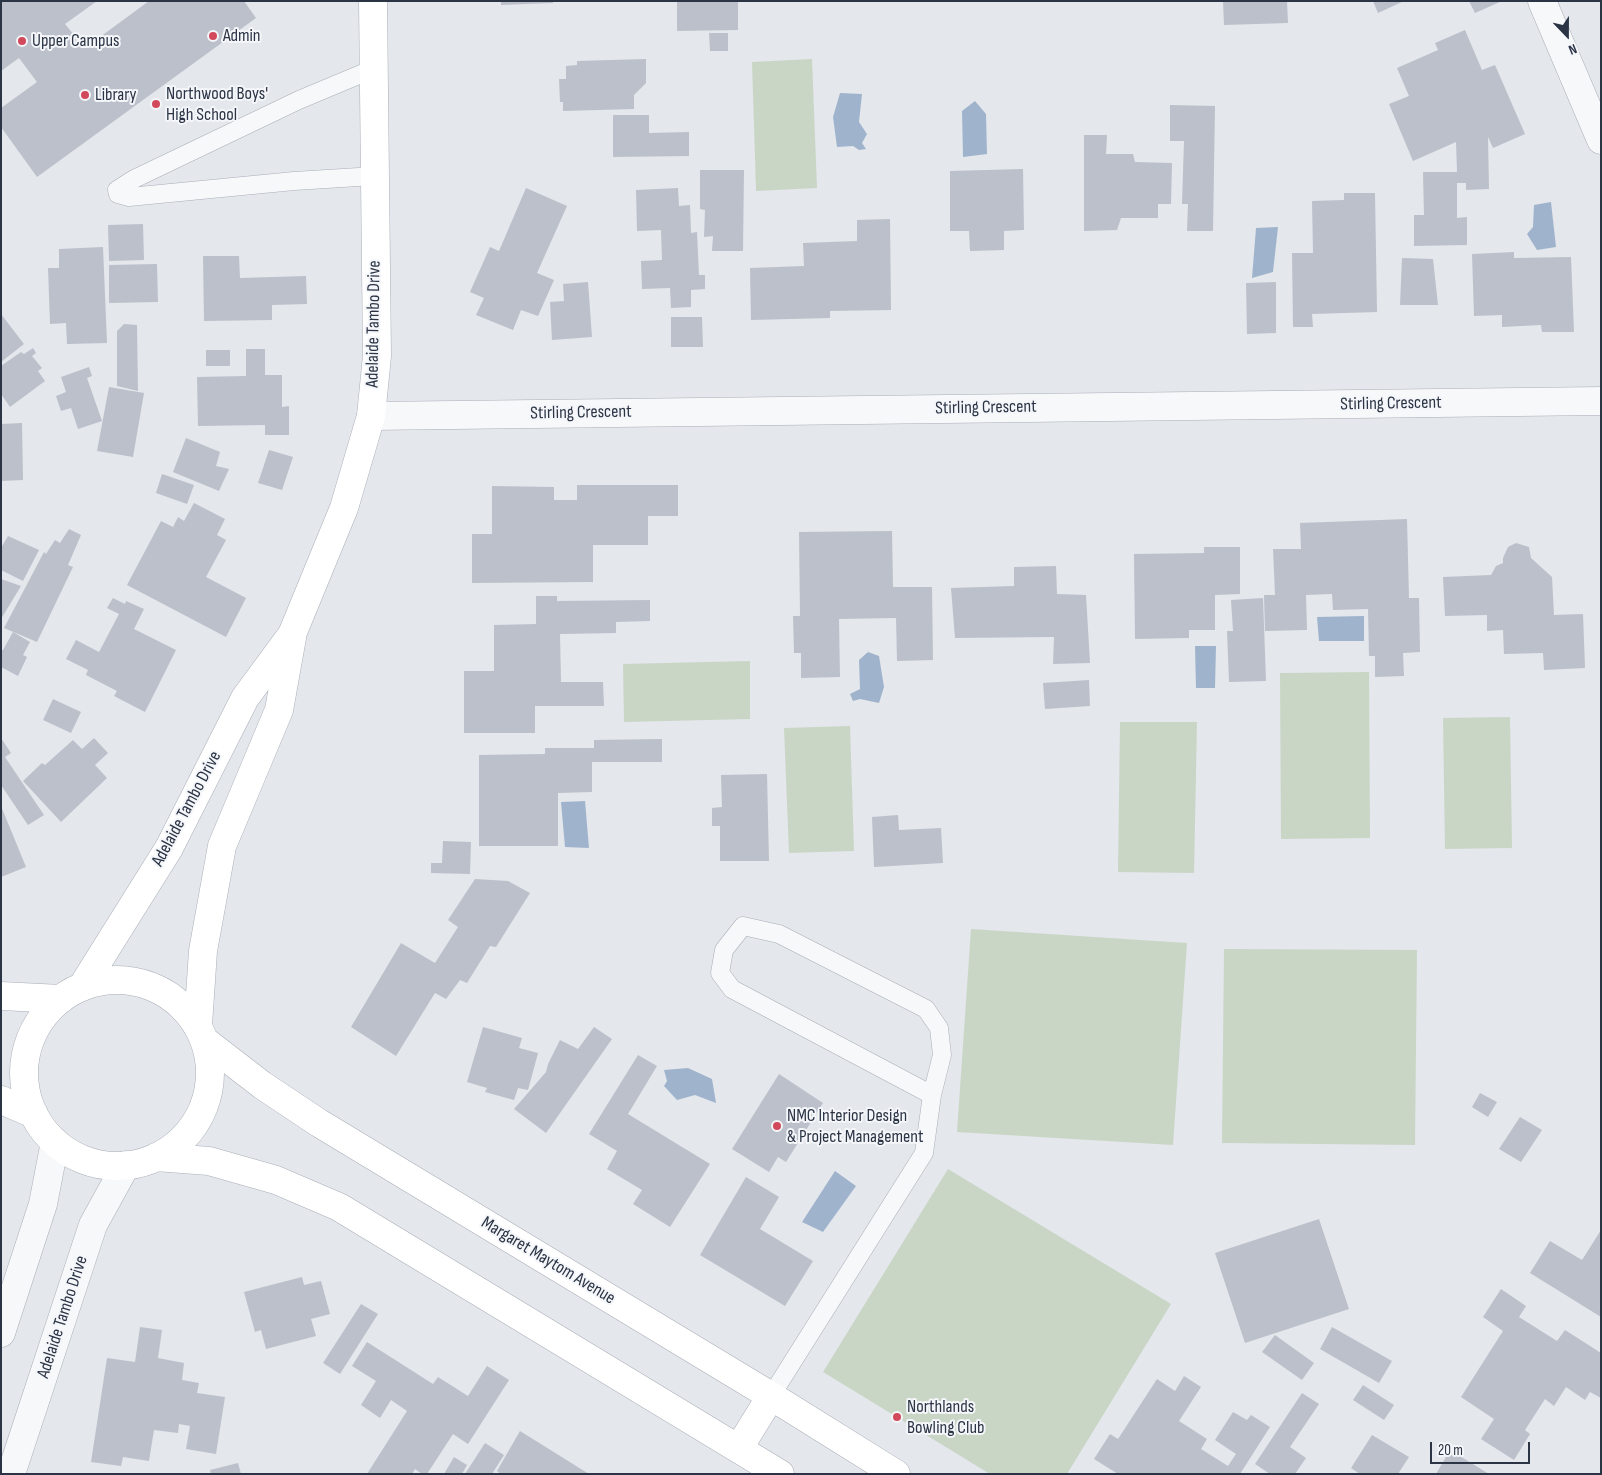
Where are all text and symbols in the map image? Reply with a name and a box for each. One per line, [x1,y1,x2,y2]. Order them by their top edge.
north arrow [1542,10,1592,60]
place label: Admin [223,25,261,47]
place label: Upper Campus [32,30,119,52]
marker: Admin [207,30,219,42]
marker: Upper Campus [16,35,28,47]
text: N [1566,40,1579,59]
place label: Northwood Boys' High School [166,83,268,126]
place label: Library [95,84,137,106]
marker: Library [79,89,91,101]
marker: Northwood Boys' High School [150,98,162,110]
street label: Adelaide Tambo Drive [362,260,386,388]
street label: Stirling Crescent [1340,392,1442,416]
street label: Stirling Crescent [935,396,1037,420]
street label: Stirling Crescent [530,401,632,425]
street label: Adelaide Tambo Drive [148,748,226,870]
place label: NMC Interior Design & Project Management [787,1105,924,1148]
marker: NMC Interior Design & Project Management [771,1120,783,1132]
street label: Margaret Maytom Avenue [477,1212,619,1310]
street label: Adelaide Tambo Drive [33,1253,93,1381]
place label: Northlands Bowling Club [907,1396,984,1438]
marker: Northlands Bowling Club [891,1411,903,1423]
scale bar [1432,1432,1532,1464]
text: 20 m [1438,1441,1463,1460]

